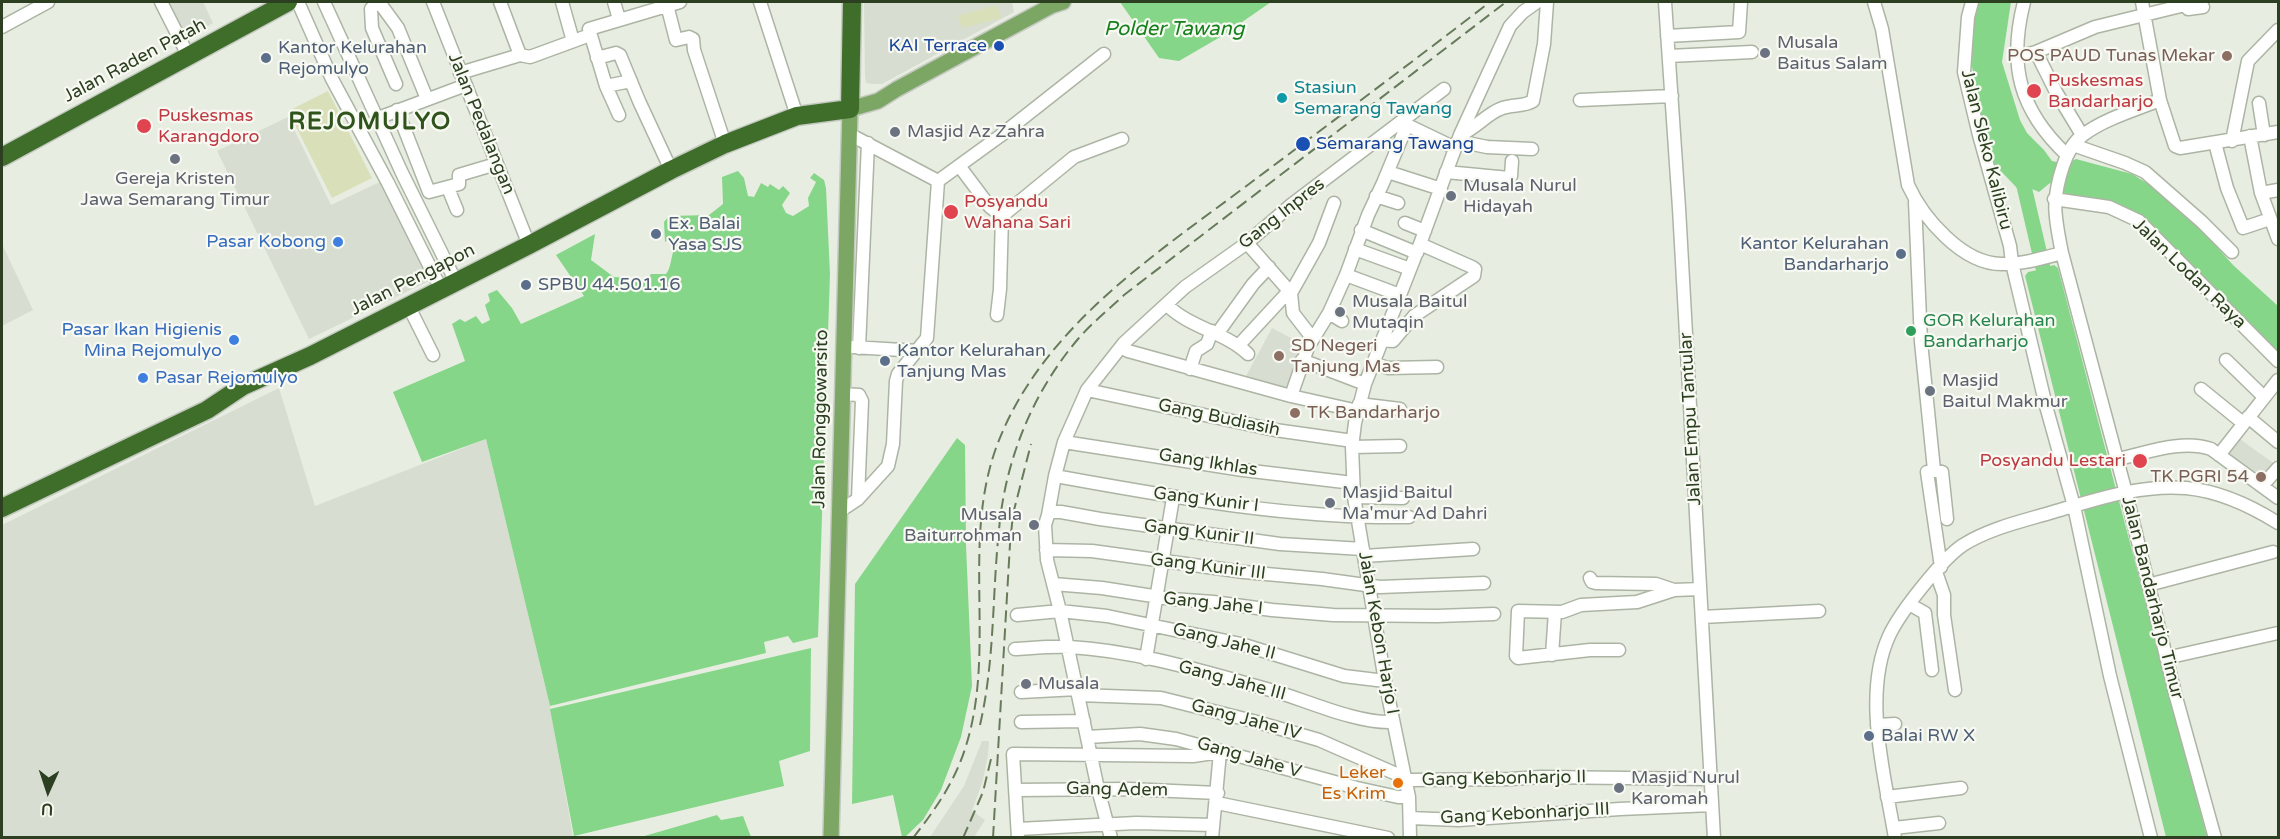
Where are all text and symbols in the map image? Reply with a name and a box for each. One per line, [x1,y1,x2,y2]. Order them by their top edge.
street label: Jalan Raden Patah [60,14,210,108]
water label: Polder Tawang [1104,18,1244,42]
place label: Musala Baitus Salam [1777,32,1888,74]
place label: KAI Terrace [888,35,987,57]
place label: Kantor Kelurahan Rejomulyo [278,37,427,80]
marker: KAI Terrace [992,39,1006,53]
place label: POS PAUD Tunas Mekar [2007,45,2215,67]
marker: Musala Baitus Salam [1758,46,1772,60]
marker: POS PAUD Tunas Mekar [2220,49,2234,63]
street label: Jalan Pedalangan [443,50,519,198]
marker: Kantor Kelurahan Rejomulyo [259,51,273,65]
street label: Jalan Sleko Kalibiru [1956,68,2016,232]
place label: Puskesmas Bandarharjo [2048,70,2153,112]
place label: Stasiun Semarang Tawang [1294,77,1452,119]
marker: Puskesmas Bandarharjo [2025,82,2043,100]
marker: Stasiun Semarang Tawang [1275,91,1289,105]
place label: Puskesmas Karangdoro [158,105,259,148]
district label: REJOMULYO [288,109,452,137]
marker: Puskesmas Karangdoro [135,117,153,135]
place label: Masjid Az Zahra [907,121,1045,143]
marker: Masjid Az Zahra [888,125,902,139]
place label: Semarang Tawang [1316,133,1474,155]
marker: Semarang Tawang [1294,135,1312,153]
marker: Gereja Kristen Jawa Semarang Timur [168,152,182,166]
place label: Gereja Kristen Jawa Semarang Timur [81,168,269,210]
street label: Gang Inpres [1235,174,1329,254]
place label: Musala Nurul Hidayah [1463,175,1577,218]
marker: Musala Nurul Hidayah [1444,189,1458,203]
place label: Posyandu Wahana Sari [964,191,1071,234]
marker: Posyandu Wahana Sari [942,203,960,221]
place label: Ex. Balai Yasa SJS [668,213,742,256]
street label: Jalan Lodan Raya [2128,214,2250,334]
marker: Ex. Balai Yasa SJS [649,227,663,241]
place label: Pasar Kobong [206,231,326,253]
place label: Kantor Kelurahan Bandarharjo [1740,233,1889,276]
marker: Pasar Kobong [331,235,345,249]
street label: Jalan Pengapon [347,239,479,321]
marker: Kantor Kelurahan Bandarharjo [1894,247,1908,261]
place label: SPBU 44.501.16 [538,274,680,296]
marker: SPBU 44.501.16 [519,278,533,292]
place label: Musala Baitul Mutaqin [1352,291,1468,334]
marker: Musala Baitul Mutaqin [1333,305,1347,319]
place label: GOR Kelurahan Bandarharjo [1923,310,2055,352]
place label: Pasar Ikan Higienis Mina Rejomulyo [62,319,222,362]
marker: GOR Kelurahan Bandarharjo [1904,324,1918,338]
street label: Jalan Ronggowarsito [809,329,833,509]
street label: Jalan Empu Tantular [1676,332,1706,506]
marker: Pasar Ikan Higienis Mina Rejomulyo [227,333,241,347]
place label: SD Negeri Tanjung Mas [1291,335,1400,378]
place label: Kantor Kelurahan Tanjung Mas [897,340,1046,382]
marker: SD Negeri Tanjung Mas [1272,349,1286,363]
marker: Kantor Kelurahan Tanjung Mas [878,354,892,368]
place label: Pasar Rejomulyo [155,367,298,389]
place label: Masjid Baitul Makmur [1942,370,2068,412]
marker: Pasar Rejomulyo [136,371,150,385]
marker: Masjid Baitul Makmur [1923,384,1937,398]
street label: Gang Budiasih [1156,395,1282,441]
place label: TK Bandarharjo [1307,402,1440,424]
marker: TK Bandarharjo [1288,406,1302,420]
street label: Gang Ikhlas [1157,445,1259,481]
place label: Posyandu Lestari [1980,450,2126,472]
marker: Posyandu Lestari [2131,452,2149,470]
place label: TK PGRI 54 [2150,466,2249,488]
marker: TK PGRI 54 [2254,470,2268,484]
place label: Masjid Baitul Ma'mur Ad Dahri [1342,482,1488,524]
street label: Gang Kunir I [1152,483,1260,517]
street label: Jalan Bandarharjo Timur [2116,494,2188,702]
marker: Masjid Baitul Ma'mur Ad Dahri [1323,496,1337,510]
place label: Musala Baiturrohman [904,504,1022,546]
street label: Gang Kunir II [1143,516,1255,550]
marker: Musala Baiturrohman [1027,518,1041,532]
street label: Gang Kunir III [1149,549,1267,585]
street label: Jalan Kebon Harjo I [1353,550,1403,716]
street label: Gang Jahe I [1162,588,1264,620]
street label: Gang Jahe II [1170,619,1278,665]
street label: Gang Jahe III [1176,656,1288,706]
place label: Musala [1038,673,1099,695]
marker: Musala [1019,677,1033,691]
street label: Gang Jahe IV [1189,695,1303,745]
place label: Balai RW X [1881,725,1975,747]
marker: Balai RW X [1862,729,1876,743]
street label: Gang Jahe V [1194,733,1304,783]
north arrow [18,761,78,821]
place label: Leker Es Krim [1321,762,1386,804]
street label: Gang Kebonharjo II [1421,767,1587,791]
place label: Masjid Nurul Karomah [1631,767,1740,810]
marker: Leker Es Krim [1391,776,1405,790]
street label: Gang Adem [1066,778,1168,802]
marker: Masjid Nurul Karomah [1612,781,1626,795]
text: U [40,799,54,819]
street label: Gang Kebonharjo III [1440,799,1610,829]

